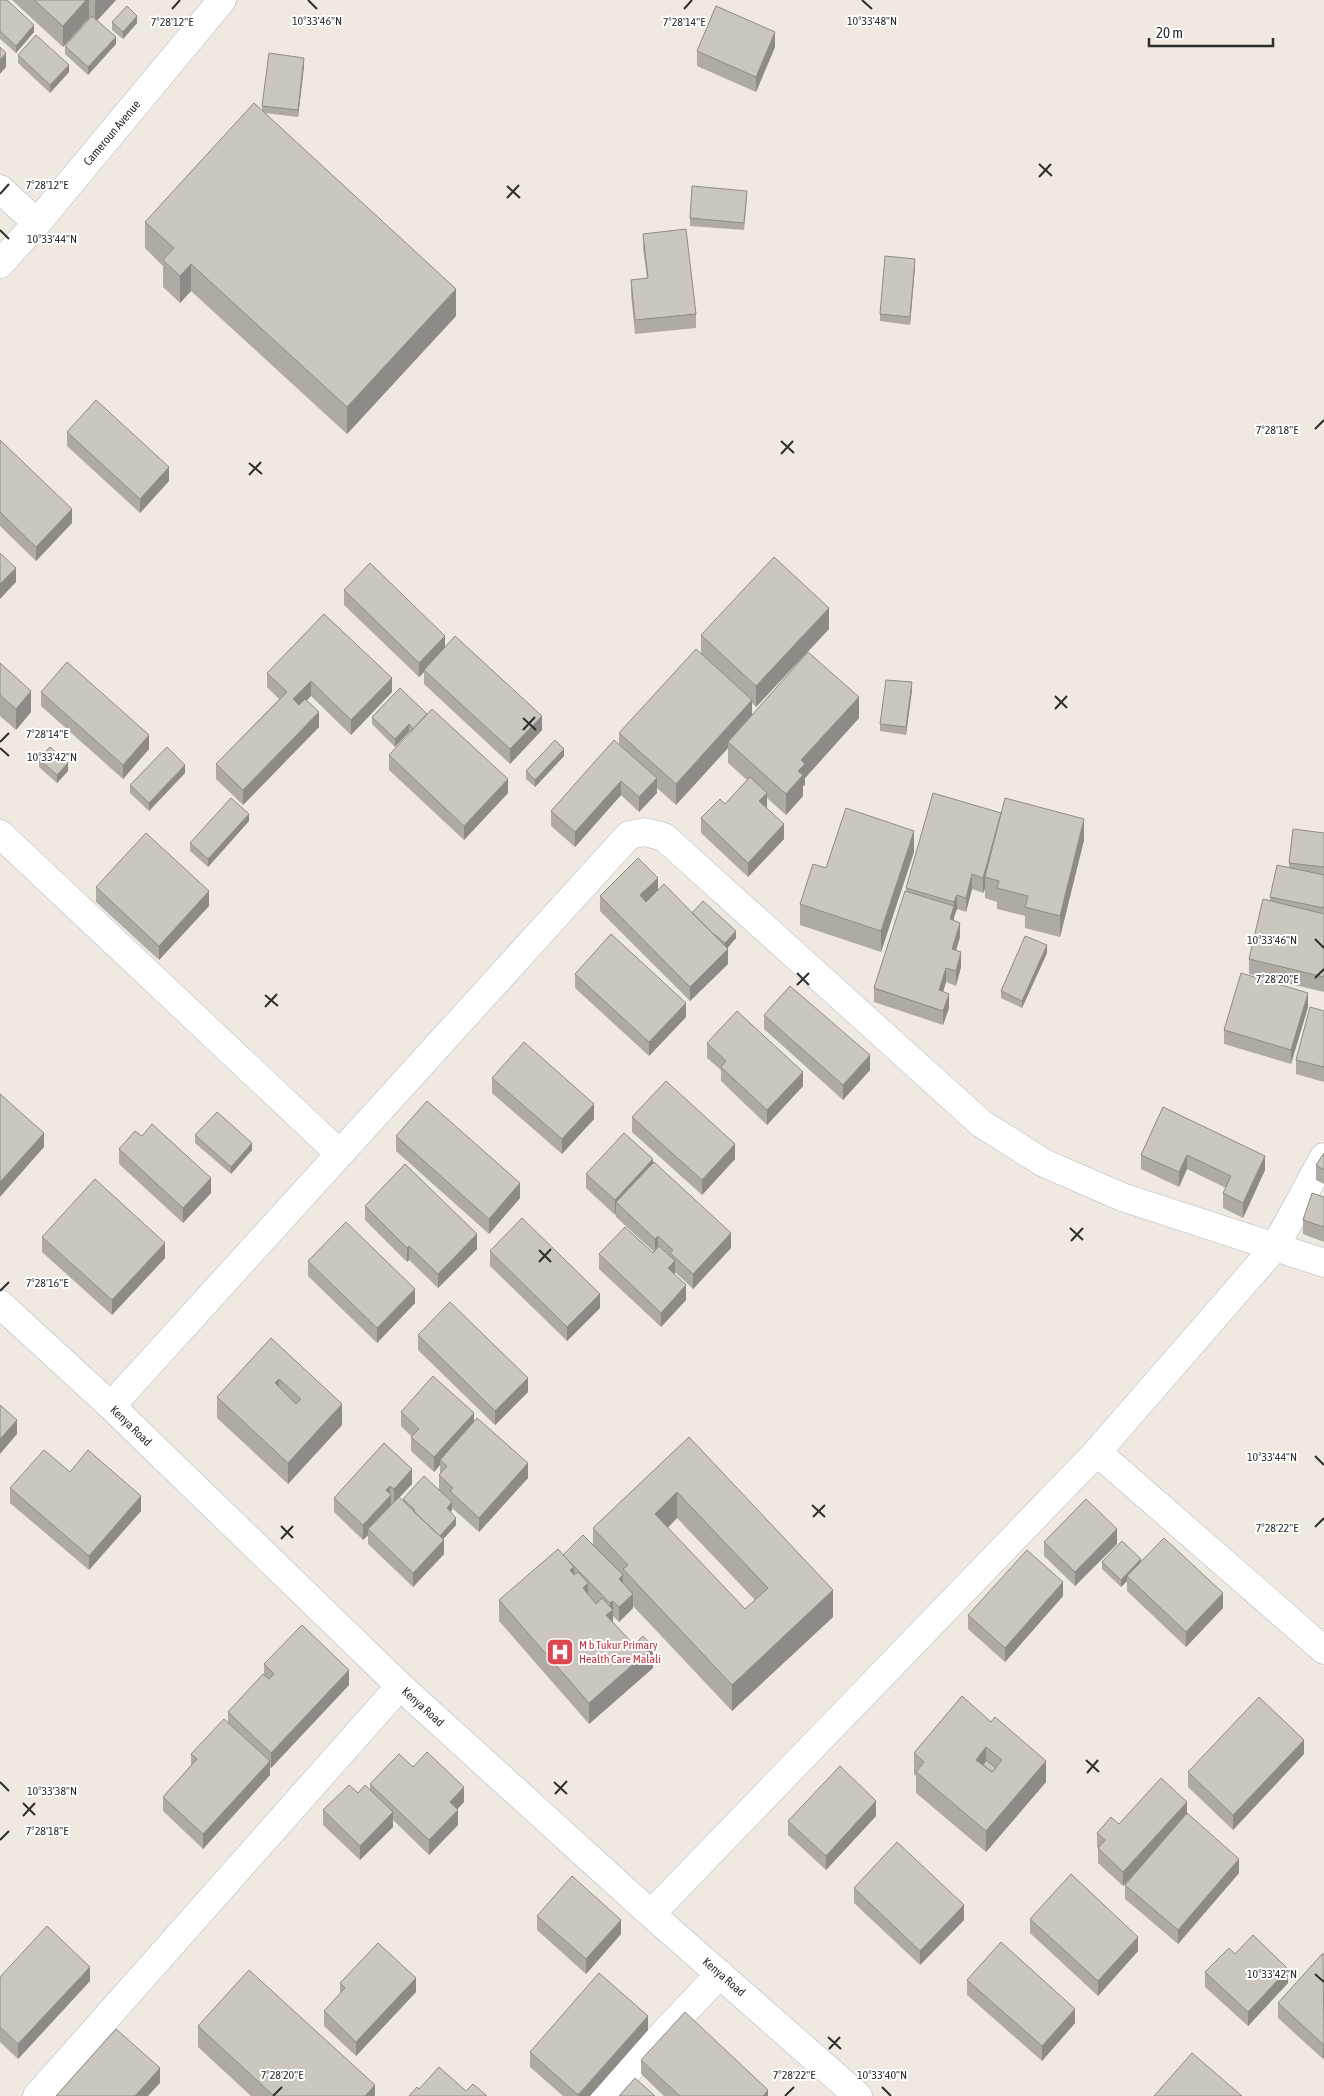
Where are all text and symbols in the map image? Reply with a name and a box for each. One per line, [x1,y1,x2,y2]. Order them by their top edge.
text: 10°33'46"N [292,14,342,28]
text: 10°33'48"N [847,14,897,28]
text: 7°28'12"E [151,15,193,29]
text: 7°28'14"E [663,15,705,29]
scale bar [1149,15,1273,47]
text: 20 m [1156,24,1183,41]
street label: Cameroun Avenue [81,98,143,168]
text: 7°28'12"E [26,178,68,192]
text: 10°33'44"N [27,232,77,246]
text: 7°28'18"E [1256,423,1298,437]
text: 7°28'14"E [26,727,68,741]
text: 10°33'42"N [27,750,77,764]
text: 10°33'46"N [1247,933,1297,947]
text: 7°28'20"E [1256,972,1298,986]
text: 7°28'16"E [26,1276,68,1290]
street label: Kenya Road [107,1403,155,1449]
text: 10°33'44"N [1247,1450,1297,1464]
text: 7°28'22"E [1256,1521,1298,1535]
hospital icon: M b Tukur Primary Health Care Malali [545,1637,575,1667]
place label: M b Tukur Primary Health Care Malali [579,1638,661,1666]
street label: Kenya Road [399,1684,447,1730]
text: 10°33'38"N [27,1784,77,1798]
text: 7°28'18"E [26,1824,68,1838]
street label: Kenya Road [700,1955,748,1999]
text: 10°33'42"N [1247,1967,1297,1981]
text: 7°28'20"E [261,2068,303,2082]
text: 7°28'22"E [773,2068,815,2082]
text: 10°33'40"N [857,2068,907,2082]

